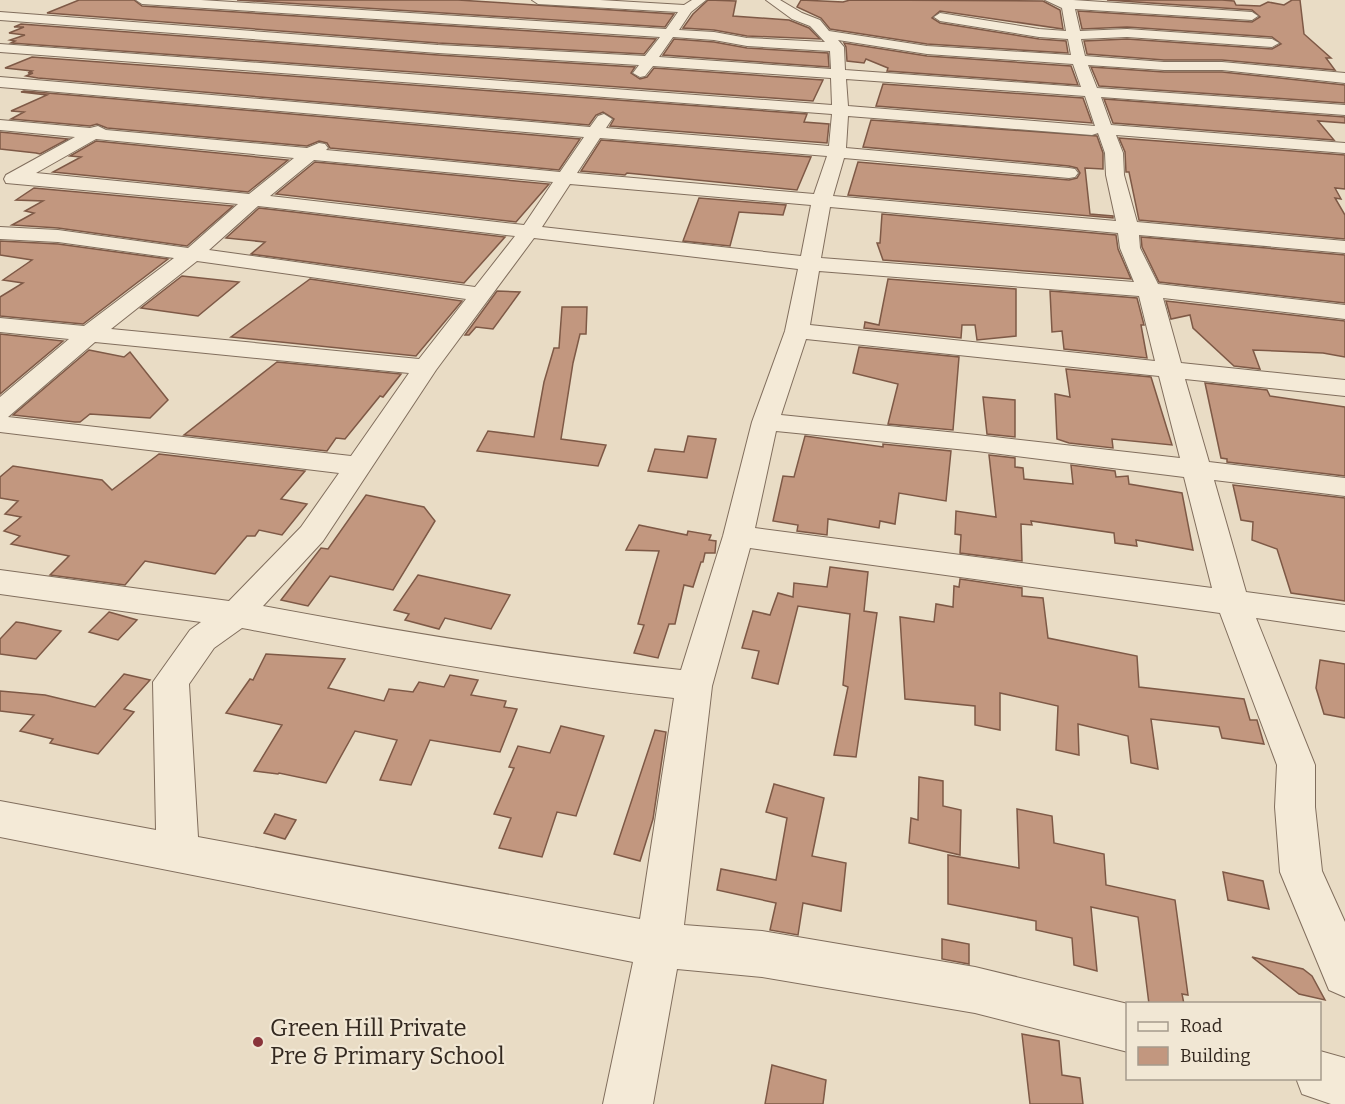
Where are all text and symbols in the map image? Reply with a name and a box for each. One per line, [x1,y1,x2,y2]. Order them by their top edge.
legend [1126,1002,1321,1080]
place label: Green Hill Private Pre & Primary School [270,1014,505,1070]
text: Road [1180,1015,1223,1037]
marker: Green Hill Private Pre & Primary School [251,1035,265,1049]
text: Building [1180,1045,1251,1067]

